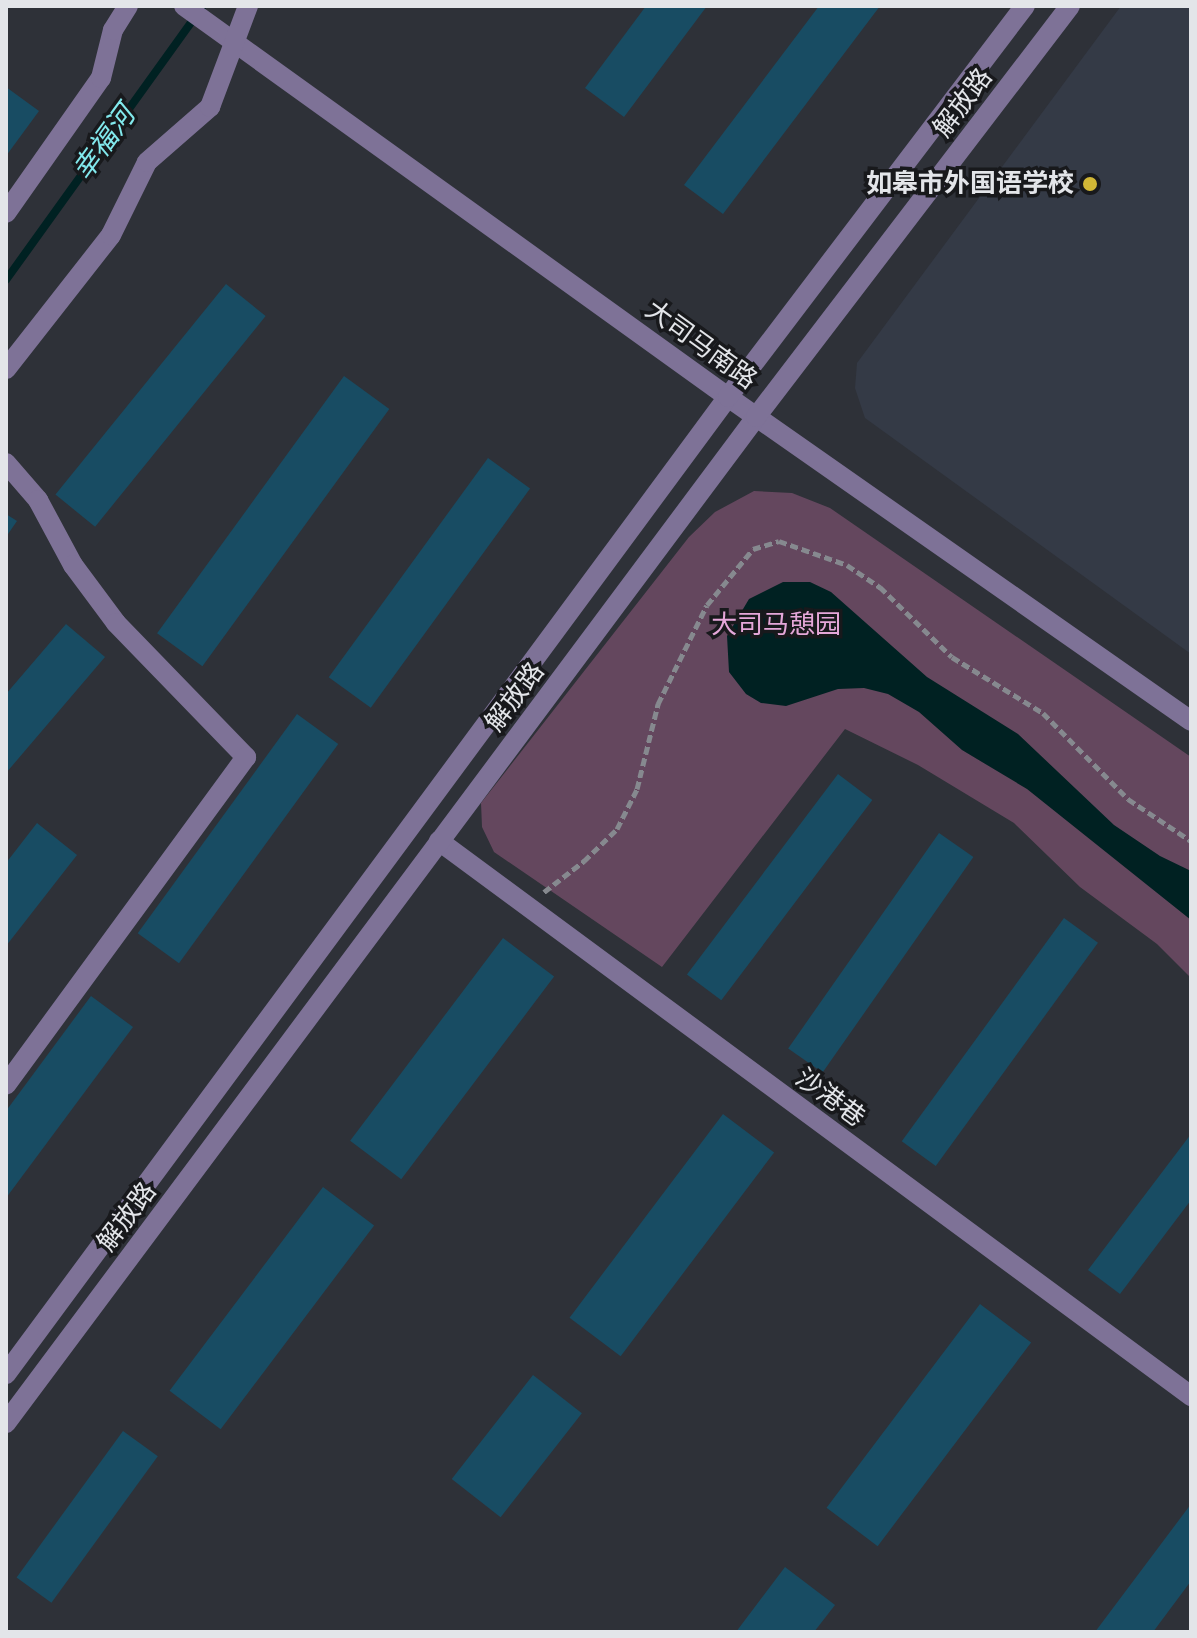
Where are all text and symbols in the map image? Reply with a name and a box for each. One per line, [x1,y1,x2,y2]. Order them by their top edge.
street label: 解放路 [927,62,999,144]
water label: 幸福河 [66,99,142,187]
place label: 如皋市外国语学校 [866,168,1074,200]
marker: 如皋市外国语学校 [1081,175,1099,193]
street label: 大司马南路 [639,294,763,396]
park label: 大司马憩园 [711,609,841,641]
street label: 解放路 [479,656,551,738]
street label: 沙港巷 [789,1062,871,1134]
street label: 解放路 [91,1176,163,1258]

